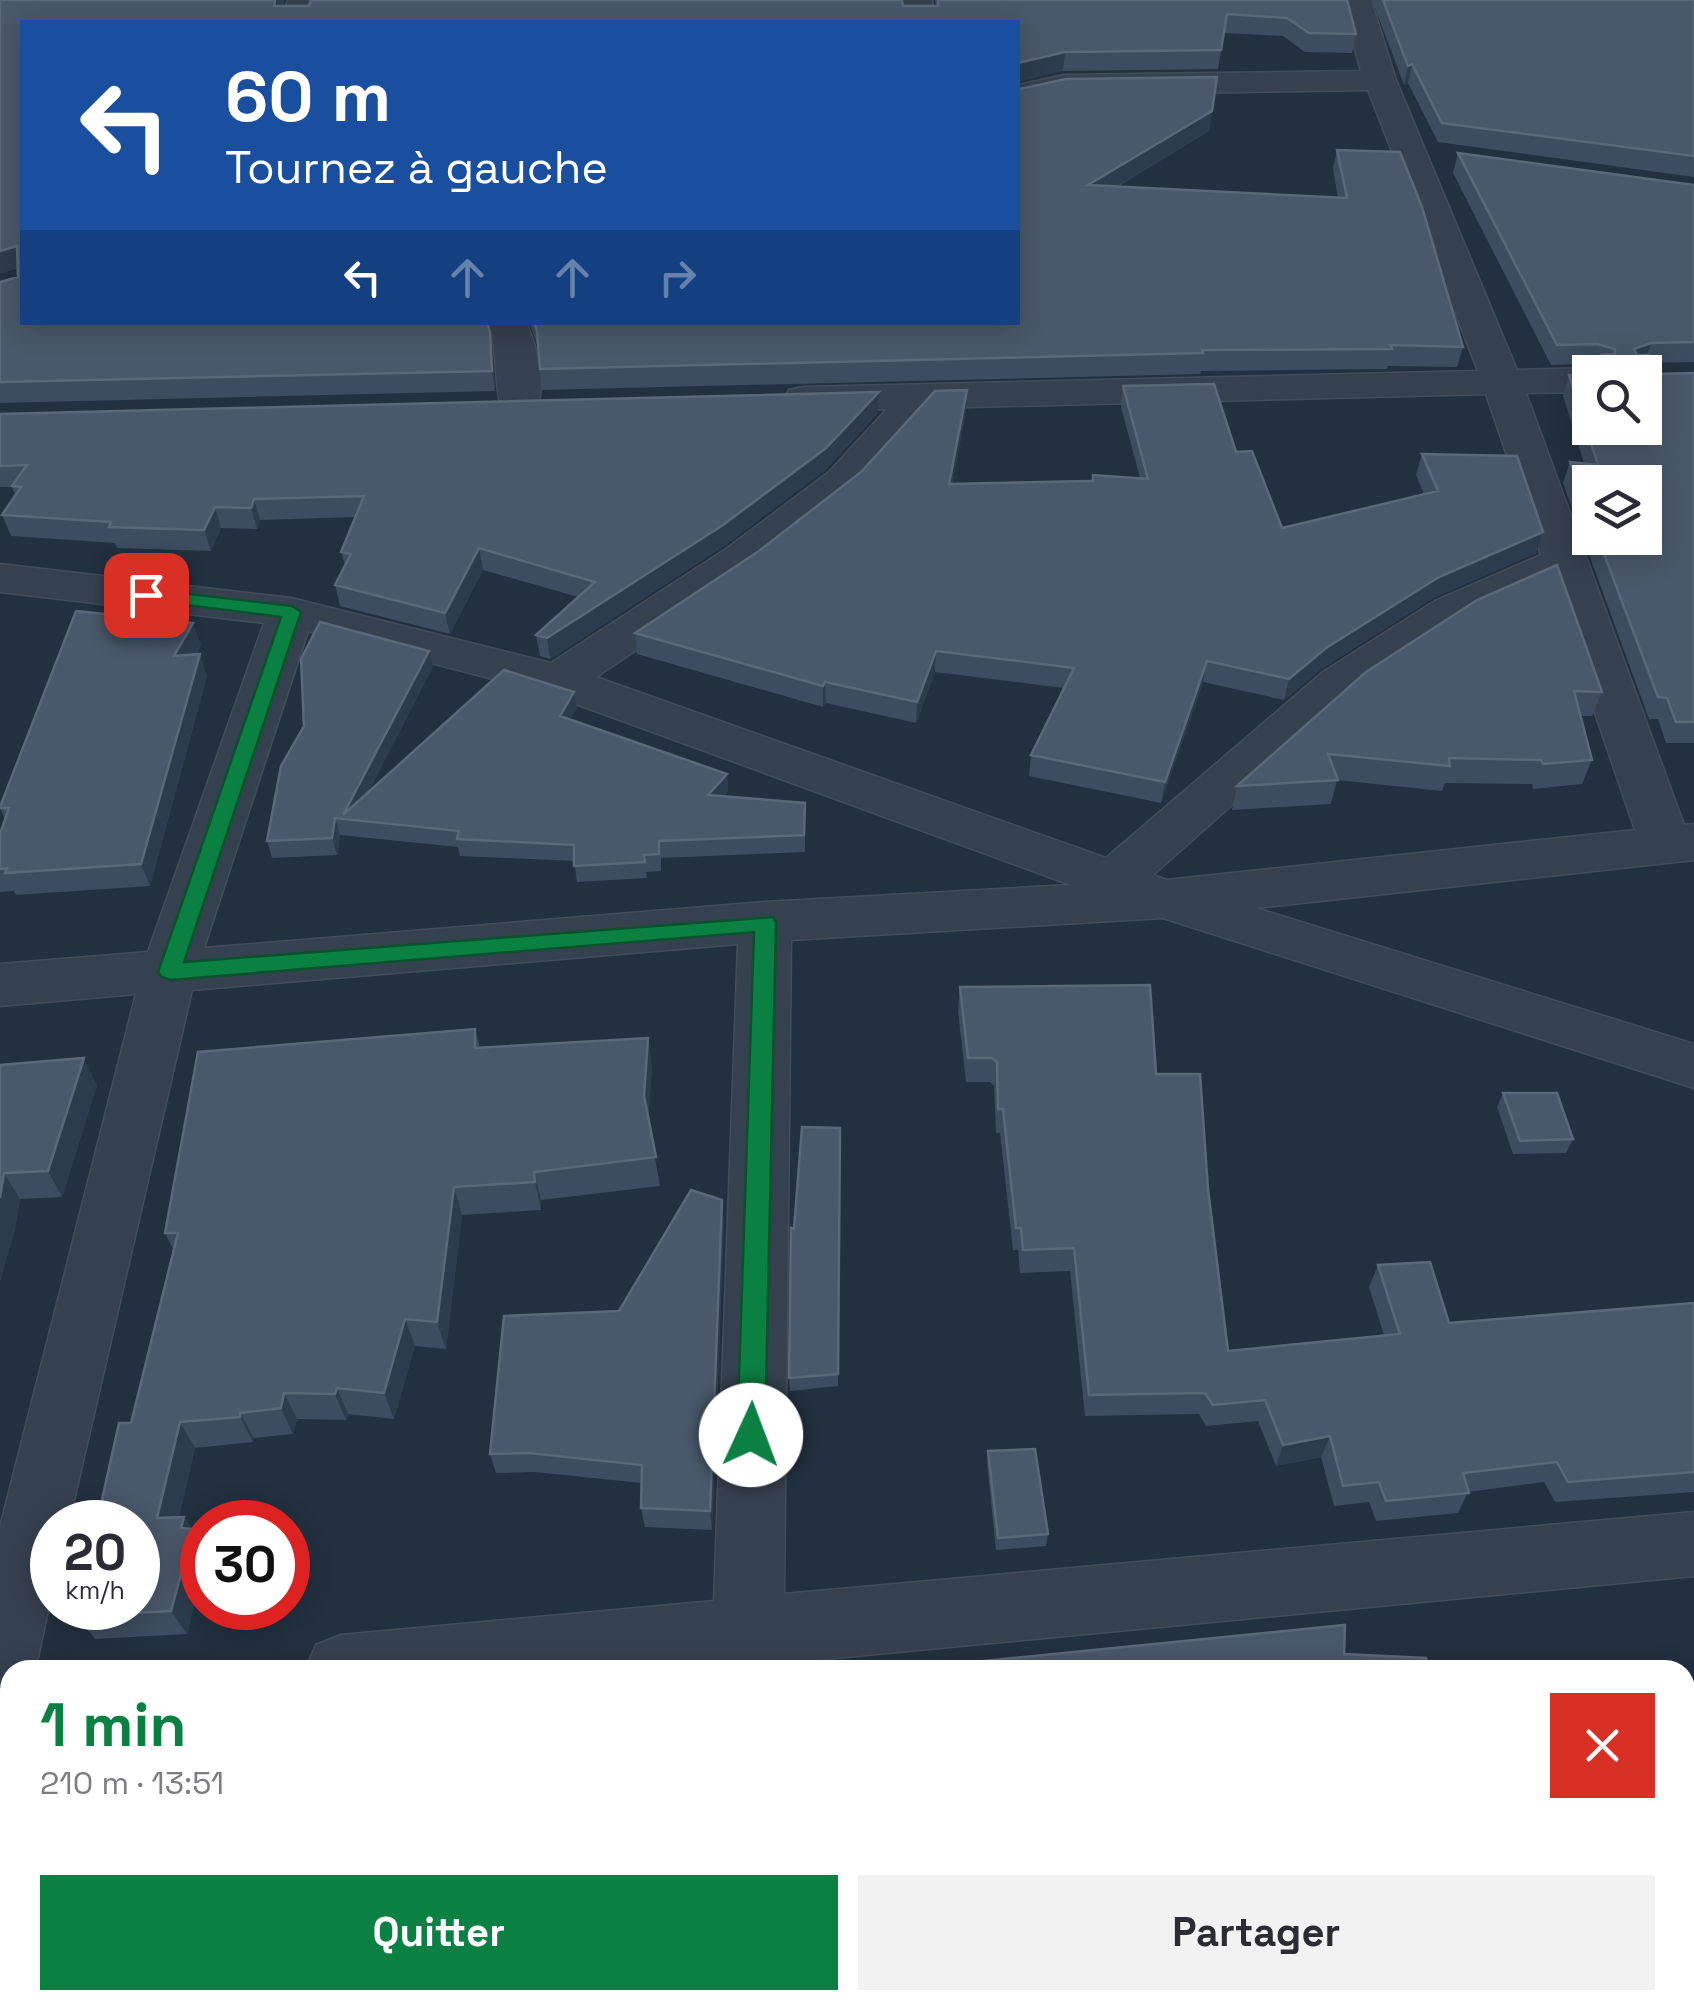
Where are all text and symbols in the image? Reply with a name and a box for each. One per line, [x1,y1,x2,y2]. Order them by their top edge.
text: 60 m [225,52,391,141]
icon: left [60,60,190,190]
text: Tournez à gauche [225,139,608,196]
icon: left [335,250,390,305]
icon: ahead [440,250,495,305]
icon: ahead [545,250,600,305]
icon: right [650,250,705,305]
map controls [1572,355,1662,555]
button: search [1572,355,1662,445]
button: layers [1572,465,1662,555]
pin [104,553,189,638]
icon: arrive [119,568,174,623]
position arrow [699,1383,803,1487]
speed limit sign: 30 [180,1500,310,1630]
text: 20 [64,1521,126,1585]
text: km/h [65,1574,125,1606]
text: 1 min [40,1687,187,1764]
button: close [1550,1693,1655,1798]
text: 210 m · 13:51 [40,1763,224,1803]
button: Quitter [40,1875,838,1990]
button: Partager [858,1875,1655,1990]

